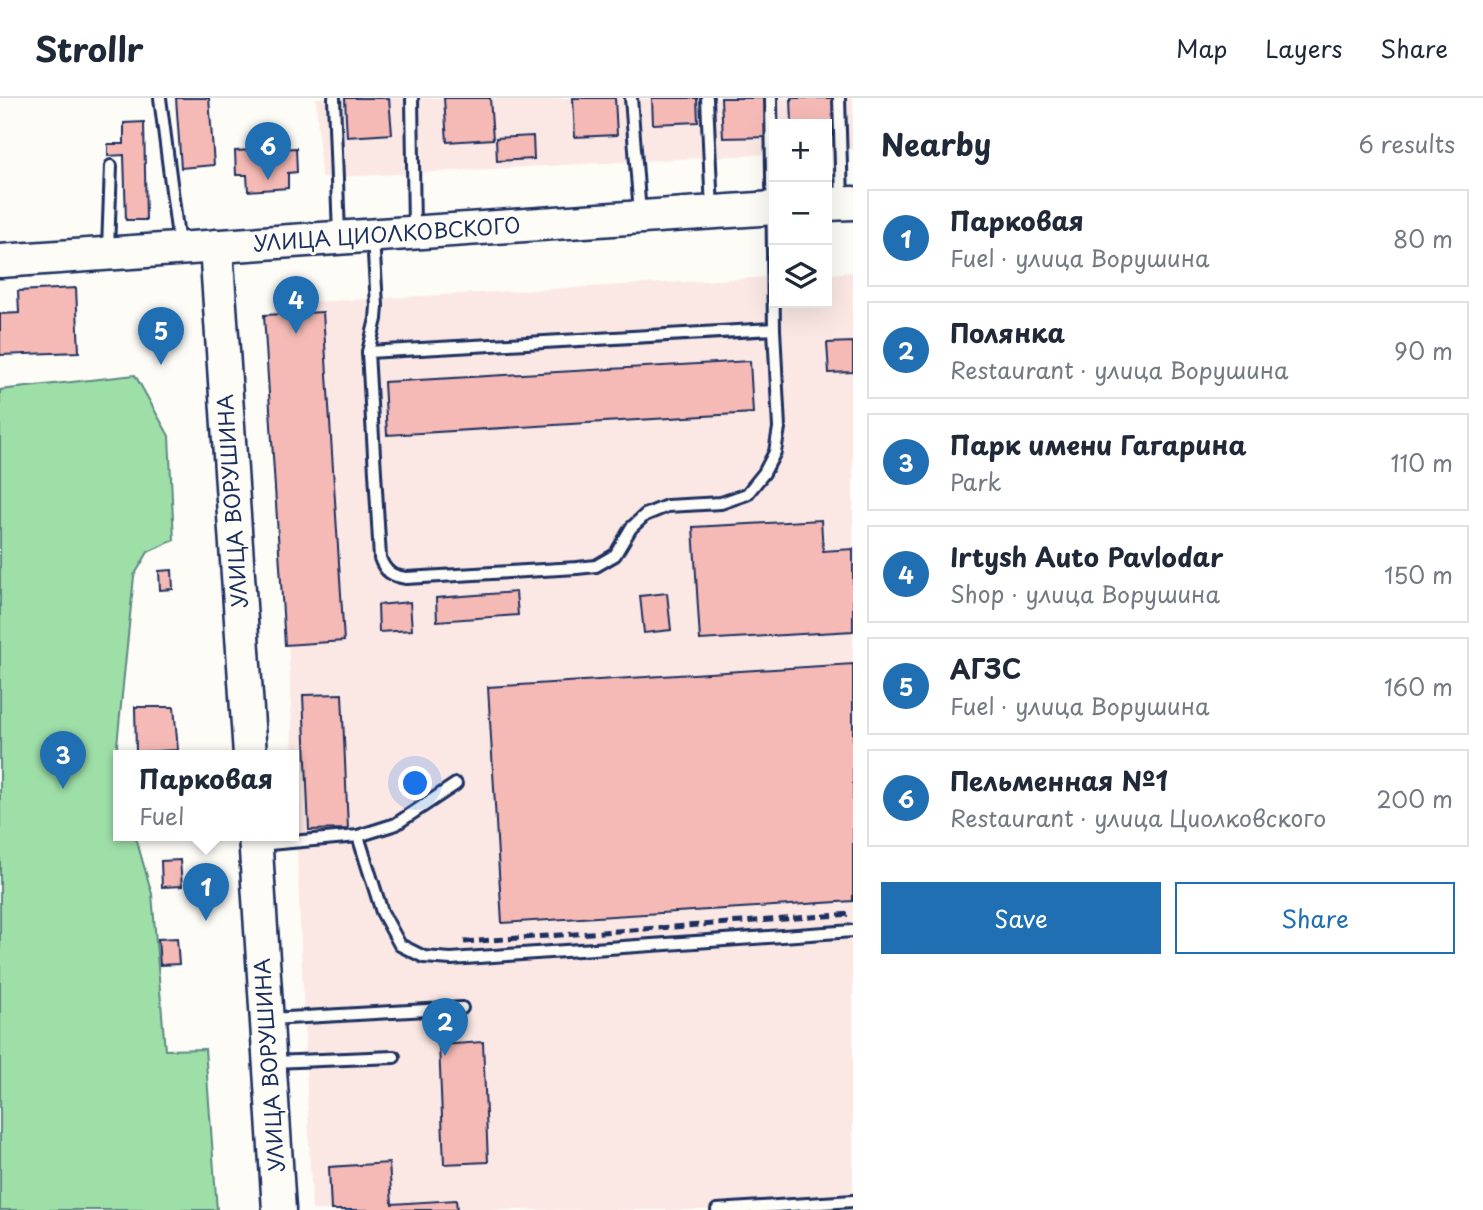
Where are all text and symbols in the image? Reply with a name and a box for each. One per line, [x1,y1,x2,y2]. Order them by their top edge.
text: Strollr [35,23,144,73]
text: Map [1176,30,1227,66]
text: Layers [1265,30,1342,66]
text: Share [1380,30,1448,66]
map controls [769,119,832,308]
button: + [769,119,832,182]
text: Nearby [881,121,991,166]
pin: 6 [245,122,291,180]
text: 6 results [1359,126,1455,161]
button: − [769,182,832,245]
text: Парковая [950,201,1084,240]
street label: УЛИЦА ЦИОЛКОВСКОГО [252,208,521,258]
text: 1 [901,221,912,256]
text: 80 m [1393,221,1453,256]
text: Fuel · улица Ворушина [950,240,1210,275]
button: layers [769,245,832,308]
pin: 4 [273,276,319,334]
pin: 5 [138,307,184,365]
text: Полянка [950,313,1065,352]
text: 2 [898,333,914,368]
text: 90 m [1394,333,1453,368]
text: Restaurant · улица Ворушина [950,352,1289,387]
street label: УЛИЦА ВОРУШИНА [208,393,254,609]
text: Парк имени Гагарина [950,425,1247,464]
text: 3 [898,445,914,480]
text: 110 m [1391,445,1453,480]
text: Park [950,464,1001,499]
text: Irtysh Auto Pavlodar [950,537,1223,576]
text: 4 [898,557,914,592]
text: 150 m [1384,557,1453,592]
text: Shop · улица Ворушина [950,576,1220,611]
text: АГЗС [950,649,1021,688]
text: 5 [899,669,913,704]
text: 160 m [1384,669,1453,704]
text: Fuel · улица Ворушина [950,688,1210,723]
pin: 3 [40,731,86,789]
popup [113,750,299,841]
text: Парковая [139,759,273,798]
text: Пельменная №1 [950,761,1168,800]
your location [398,766,432,800]
text: 6 [898,781,914,816]
text: 200 m [1376,781,1453,816]
text: Fuel [139,798,184,833]
text: Restaurant · улица Циолковского [950,800,1326,835]
pin: 1 [183,863,229,921]
button: Save [881,882,1161,954]
button: Share [1175,882,1455,954]
street label: УЛИЦА ВОРУШИНА [245,957,291,1173]
pin: 2 [422,998,468,1056]

